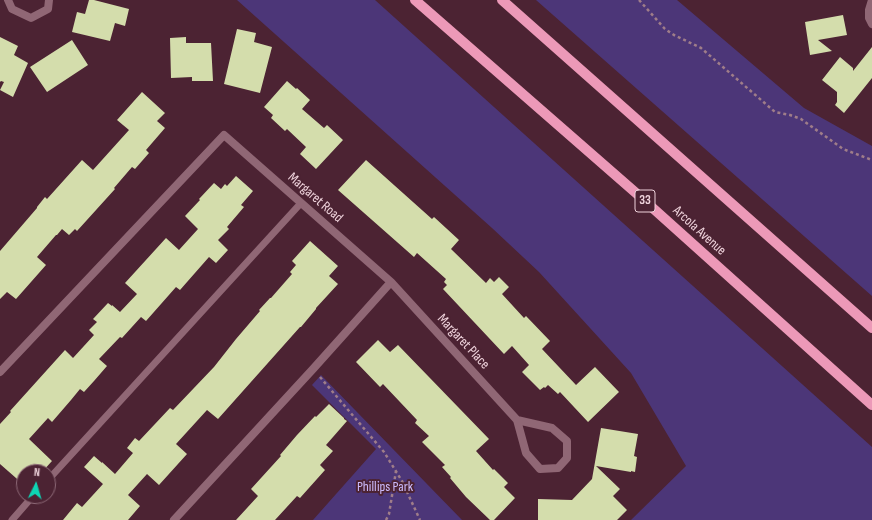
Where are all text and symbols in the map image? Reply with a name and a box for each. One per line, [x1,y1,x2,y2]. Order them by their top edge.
street label: Margaret Road [284,170,346,226]
road number: 33 [635,190,655,212]
street label: Arcola Avenue [669,203,729,259]
street label: Margaret Place [433,311,493,373]
north arrow [16,464,56,504]
text: N [34,466,40,479]
park label: Phillips Park [357,479,413,495]

